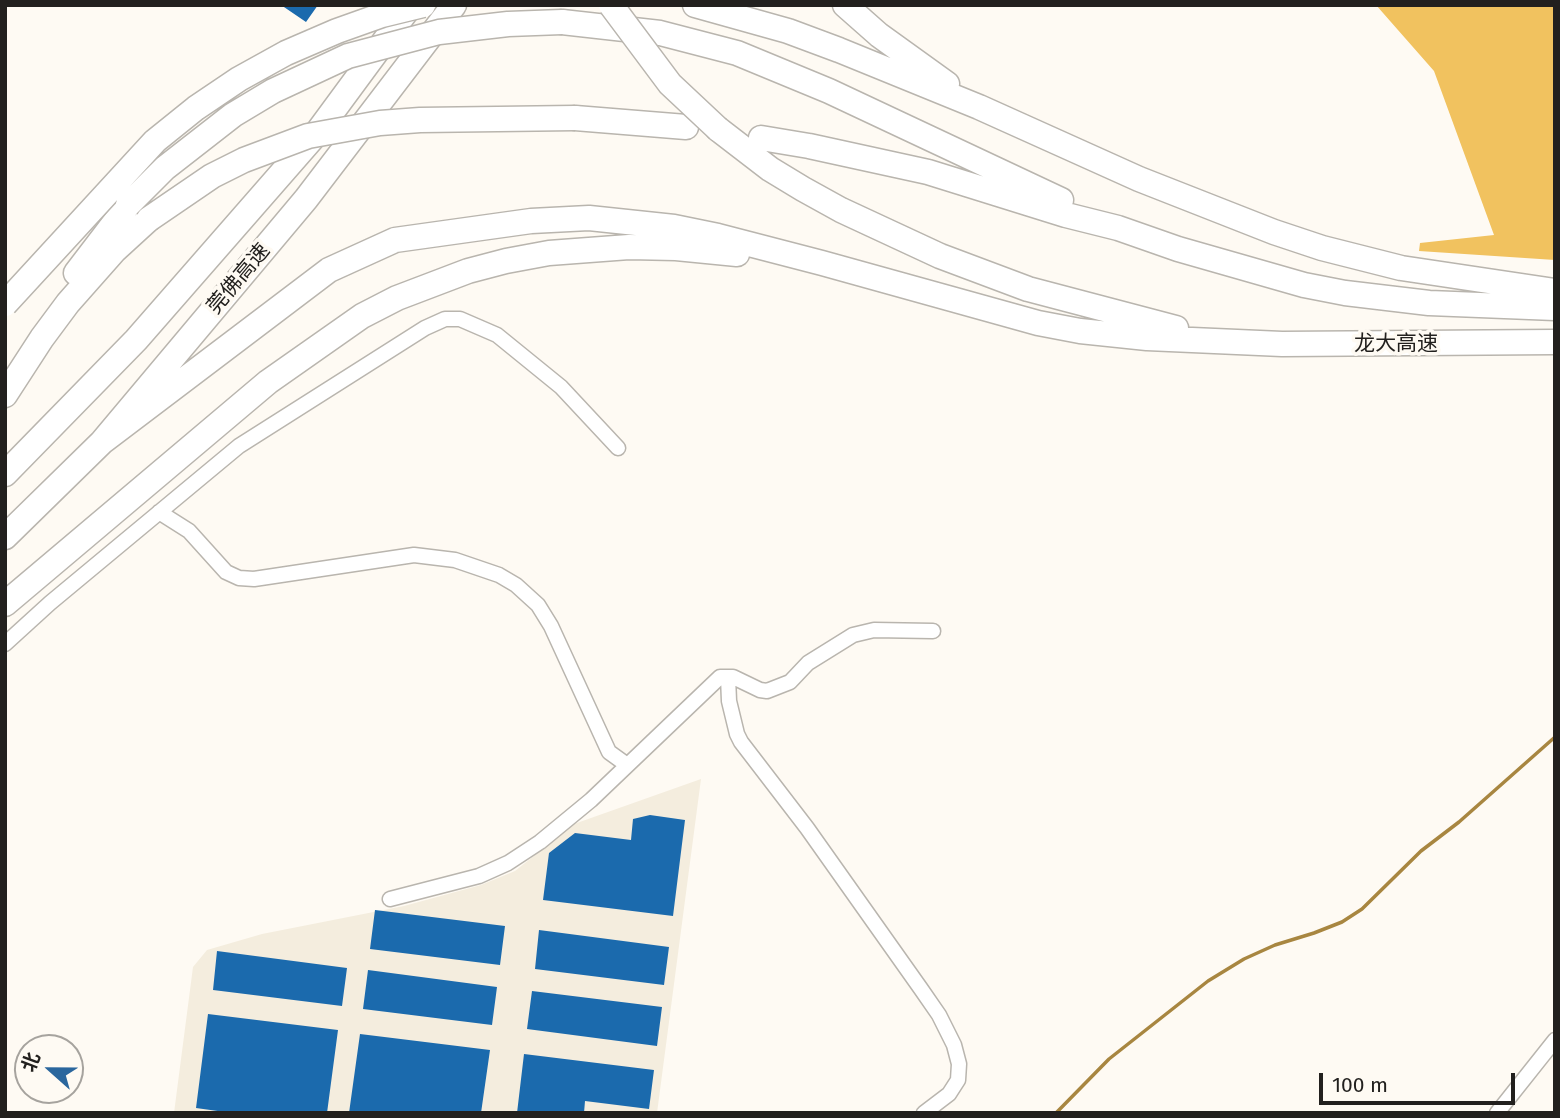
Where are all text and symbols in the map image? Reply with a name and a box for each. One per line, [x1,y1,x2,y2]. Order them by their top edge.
street label: 莞佛高速 [202,239,276,319]
street label: 龙大高速 [1354,331,1438,357]
north arrow [14,1034,84,1104]
text: 北 [17,1049,45,1075]
scale bar [1322,1058,1518,1102]
text: 100 m [1332,1072,1388,1098]

